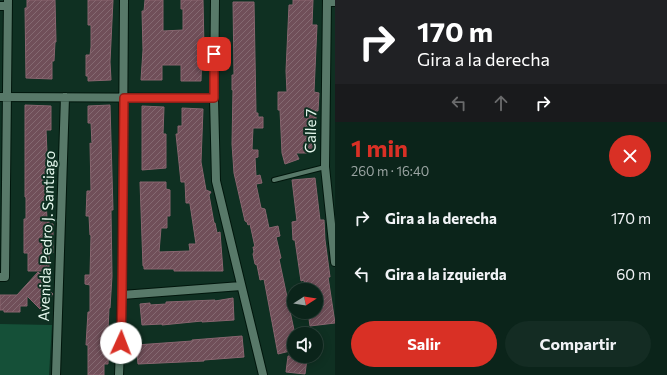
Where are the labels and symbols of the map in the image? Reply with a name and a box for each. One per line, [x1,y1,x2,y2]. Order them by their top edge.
pin [197,37,231,71]
street label: Calle 7 [301,109,319,153]
street label: Avenida Pedro J. Santiago [34,150,58,322]
north arrow [287,283,323,319]
position arrow [100,322,142,364]

